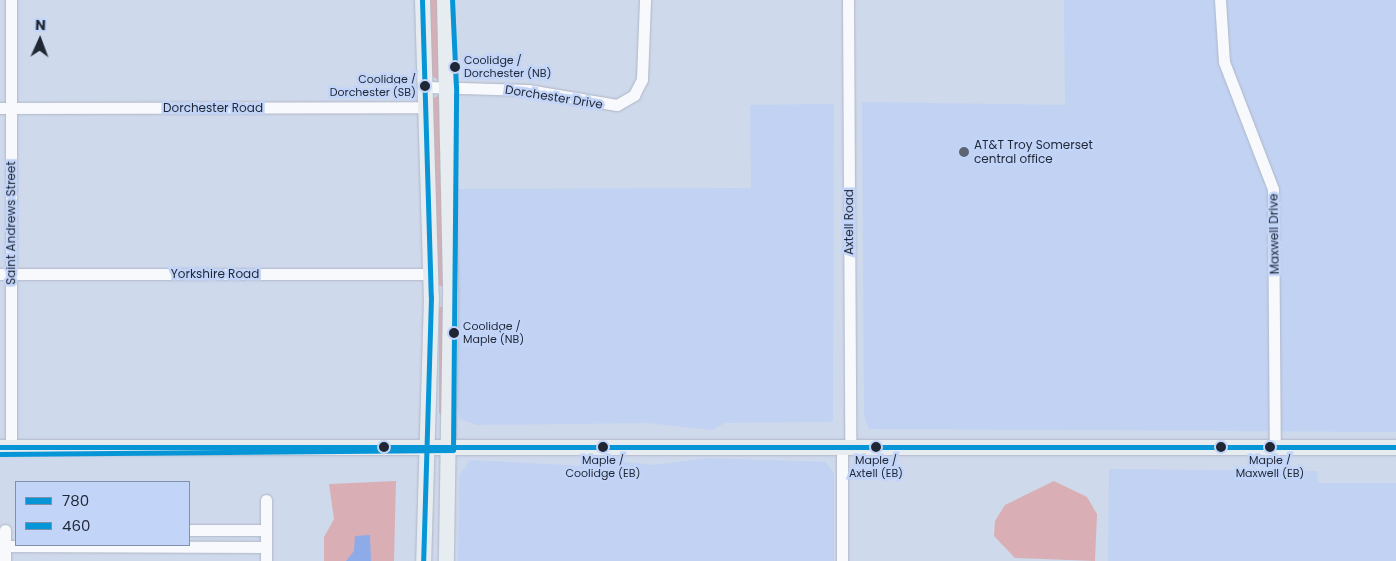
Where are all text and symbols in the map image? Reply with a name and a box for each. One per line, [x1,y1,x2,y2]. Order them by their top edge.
north arrow [15,15,65,65]
text: N [35,15,46,35]
place label: Coolidge / Dorchester (NB) [464,54,552,80]
marker: Coolidge / Dorchester (NB) [450,62,460,72]
place label: Coolidge / Dorchester (SB) [330,73,416,99]
marker: Coolidge / Dorchester (SB) [420,81,430,91]
street label: Dorchester Drive [504,82,604,112]
street label: Dorchester Road [163,101,263,115]
place label: AT&T Troy Somerset central office [974,138,1093,166]
marker: AT&T Troy Somerset central office [958,146,970,158]
street label: Saint Andrews Street [4,161,18,285]
street label: Axtell Road [842,189,856,255]
street label: Maxwell Drive [1266,194,1282,274]
street label: Yorkshire Road [171,267,259,281]
place label: Coolidge / Maple (NB) [463,320,524,346]
marker: Coolidge / Maple (NB) [449,328,459,338]
unlabelled marker [379,442,389,452]
marker: Maple / Coolidge (EB) [598,442,608,452]
marker: Maple / Axtell (EB) [871,442,881,452]
unlabelled marker [1216,442,1226,452]
marker: Maple / Maxwell (EB) [1265,442,1275,452]
place label: Maple / Coolidge (EB) [566,454,640,480]
place label: Maple / Axtell (EB) [849,454,903,480]
place label: Maple / Maxwell (EB) [1236,454,1304,480]
legend [15,481,190,546]
text: 780 [62,490,89,511]
text: 460 [62,515,90,536]

